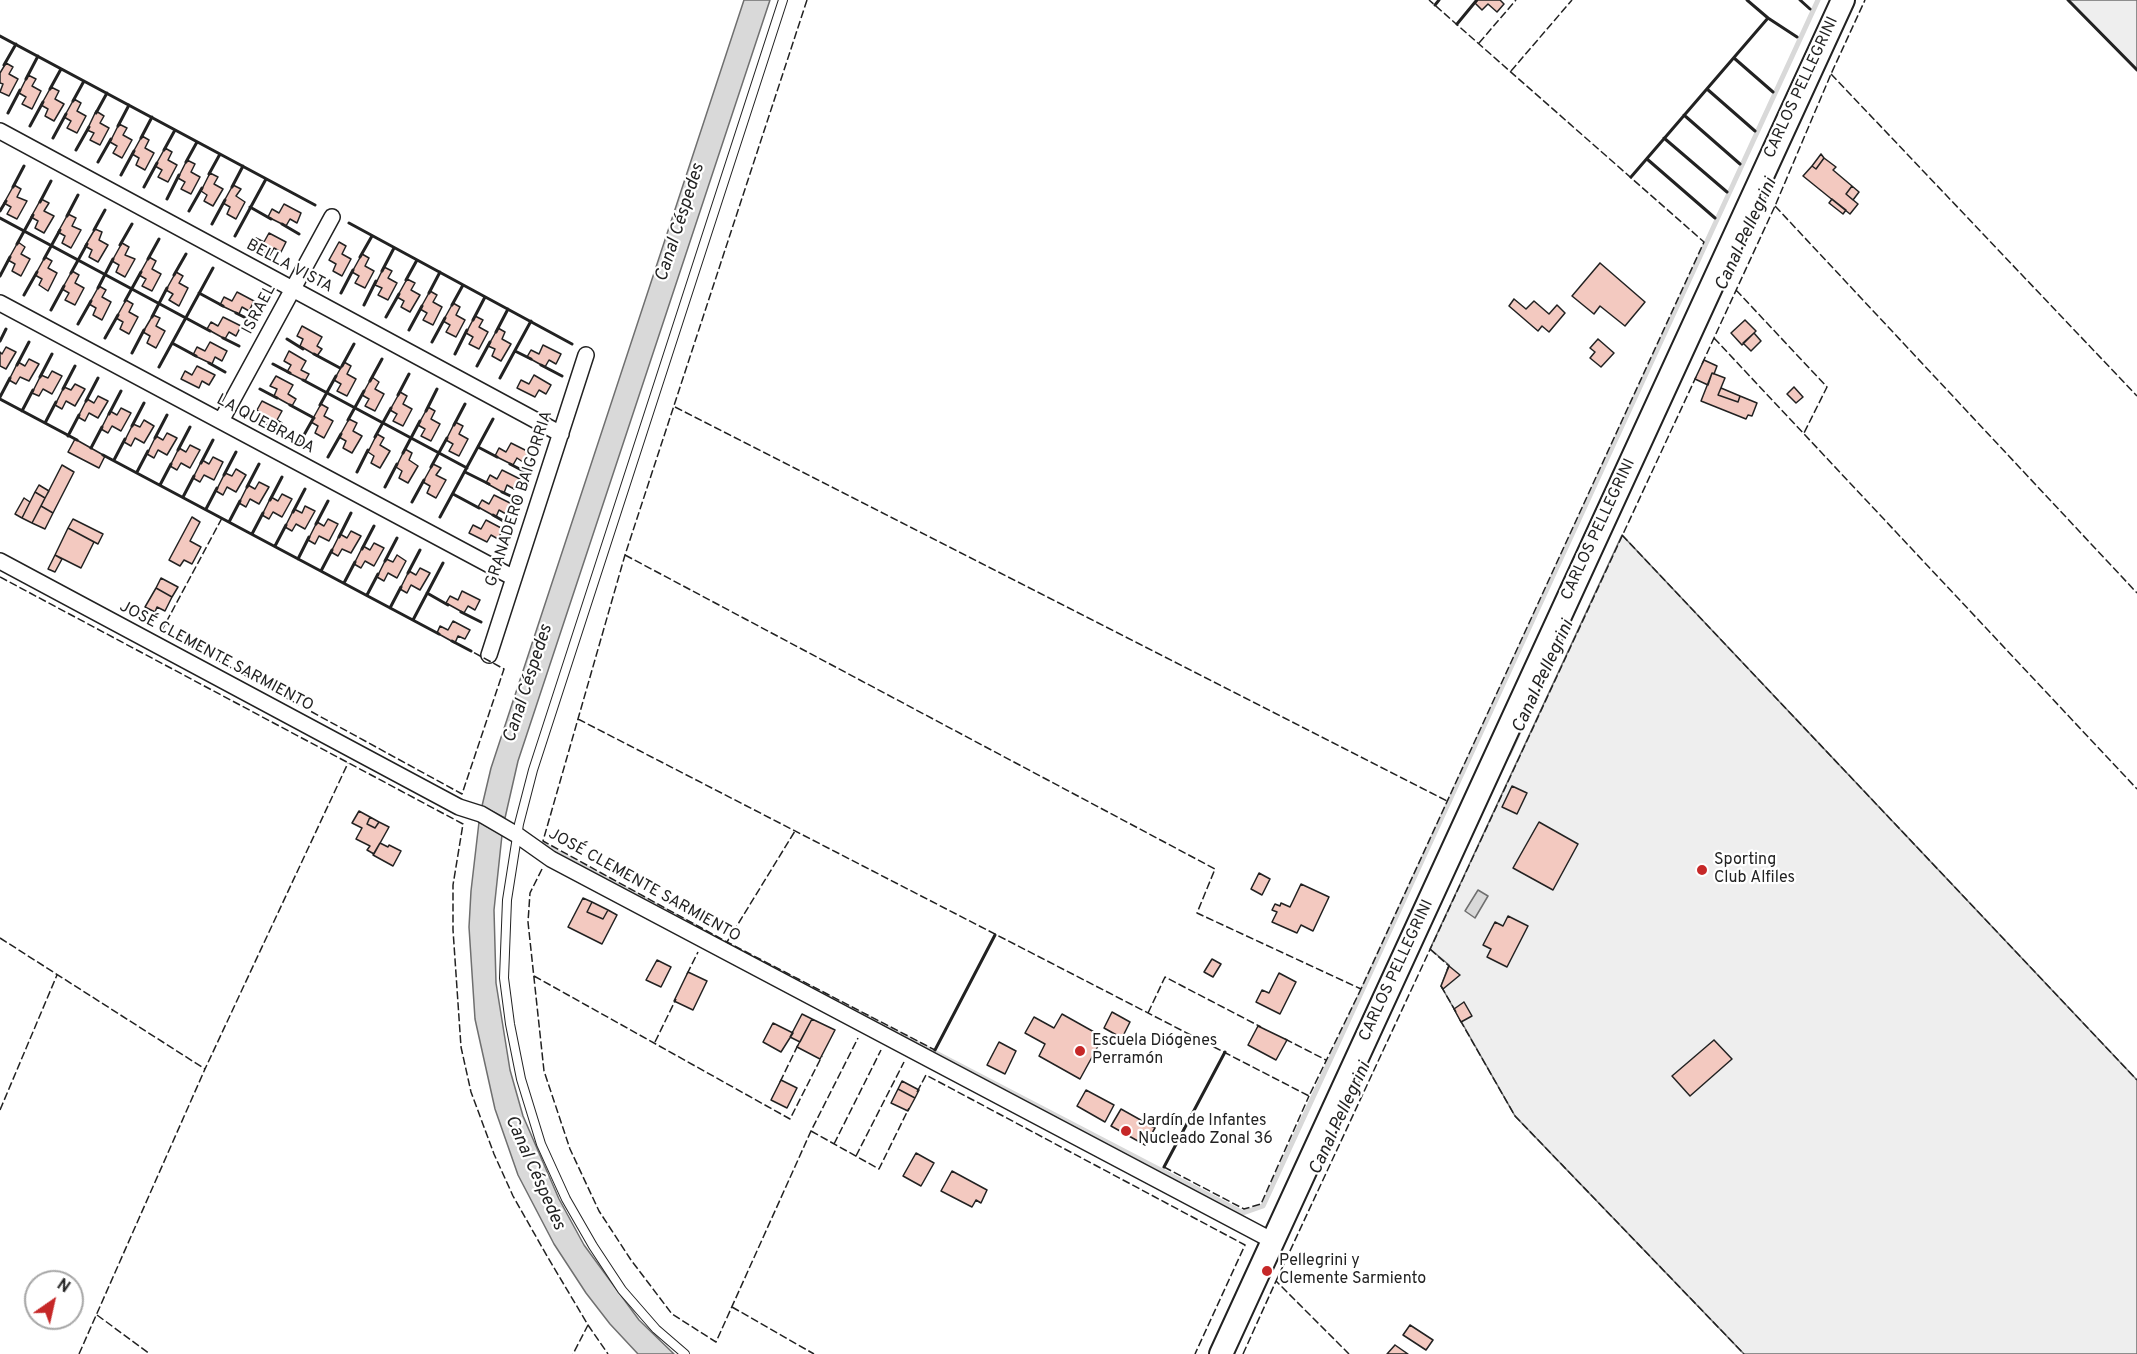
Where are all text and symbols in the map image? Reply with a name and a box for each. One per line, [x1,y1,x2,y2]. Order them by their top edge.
street label: CARLOS PELLEGRINI [1761,14,1843,162]
water label: Canal Céspedes [652,161,710,285]
water label: Canal Pellegrini [1711,175,1783,295]
street label: BELLA VISTA [242,236,336,298]
street label: ISRAEL [239,282,281,338]
street label: LA QUEBRADA [213,391,317,459]
street label: GRANADERO BAIGORRIA [482,409,558,589]
street label: CARLOS PELLEGRINI [1558,456,1640,604]
street label: JOSÉ CLEMENTE SARMIENTO [116,598,316,716]
water label: Canal Pellegrini [1508,617,1580,737]
water label: Canal Céspedes [500,622,558,746]
street label: JOSÉ CLEMENTE SARMIENTO [545,825,743,947]
place label: Sporting Club Alfiles [1714,851,1795,889]
marker: Sporting Club Alfiles [1695,863,1709,877]
street label: CARLOS PELLEGRINI [1356,897,1438,1045]
place label: Escuela Diógenes Perramón [1092,1032,1217,1070]
marker: Escuela Diógenes Perramón [1073,1044,1087,1058]
water label: Canal Pellegrini [1305,1059,1377,1179]
water label: Canal Céspedes [499,1112,569,1234]
place label: Jardín de Infantes Nucleado Zonal 36 [1138,1112,1273,1150]
marker: Jardín de Infantes Nucleado Zonal 36 [1119,1124,1133,1138]
place label: Pellegrini y Clemente Sarmiento [1279,1252,1426,1290]
marker: Pellegrini y Clemente Sarmiento [1260,1264,1274,1278]
north arrow [24,1270,84,1330]
text: N [53,1275,73,1298]

